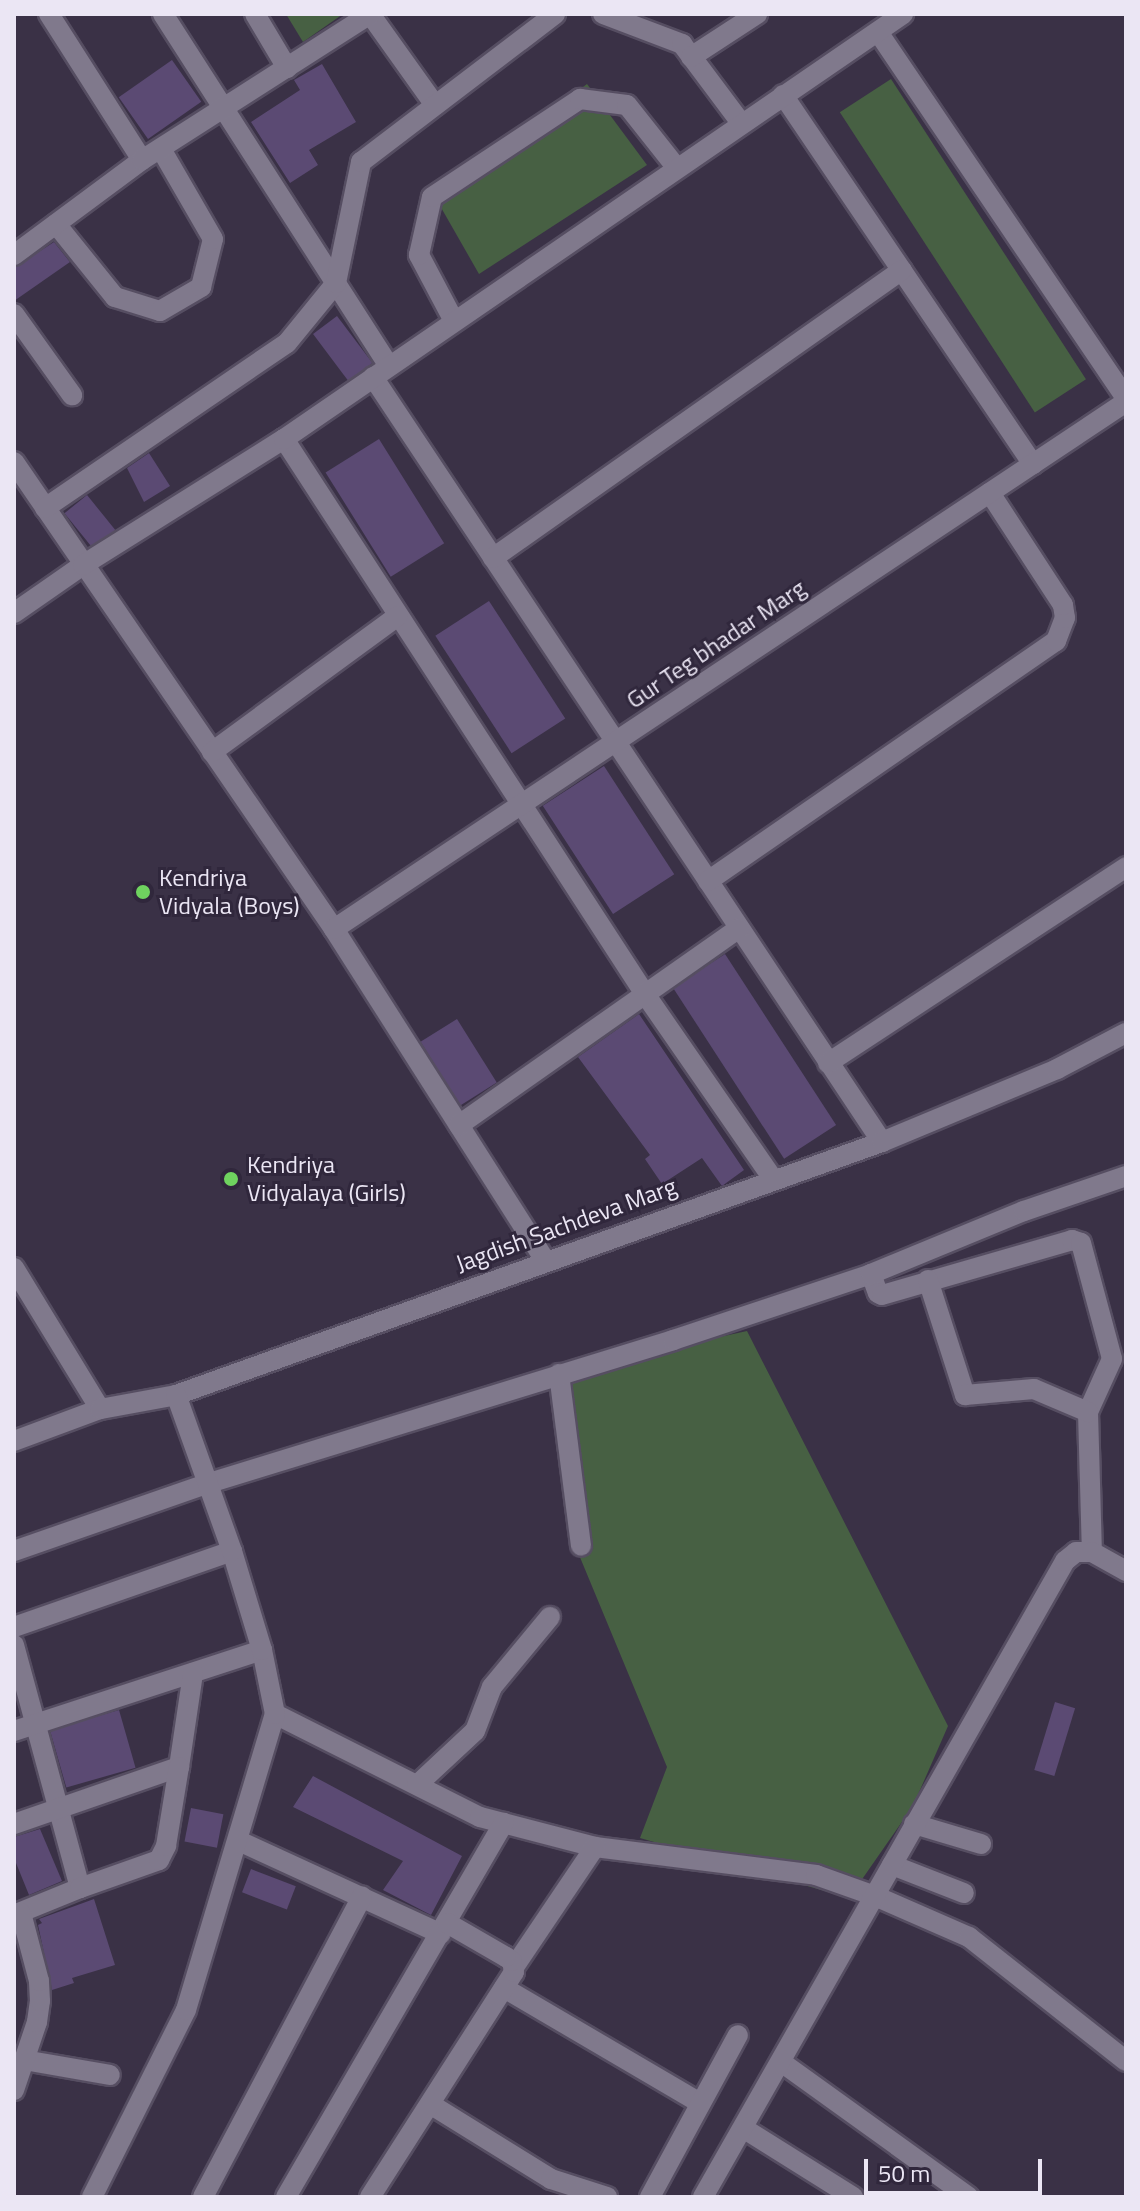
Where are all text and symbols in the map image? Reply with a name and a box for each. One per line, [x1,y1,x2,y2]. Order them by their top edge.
street label: Gur Teg bhadar Marg [621,573,811,715]
place label: Kendriya Vidyala (Boys) [159,864,300,920]
marker: Kendriya Vidyala (Boys) [134,883,152,901]
place label: Kendriya Vidyalaya (Girls) [247,1151,406,1207]
marker: Kendriya Vidyalaya (Girls) [222,1170,240,1188]
street label: Jagdish Sachdeva Marg [452,1172,680,1278]
scale bar [868,2143,1046,2193]
text: 50 m [878,2155,930,2191]

